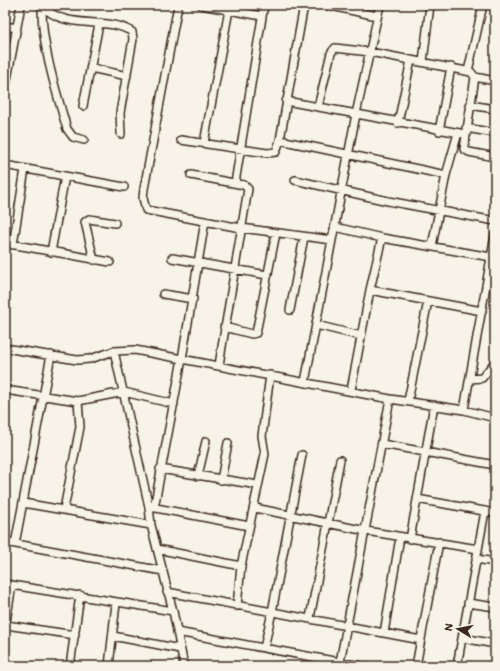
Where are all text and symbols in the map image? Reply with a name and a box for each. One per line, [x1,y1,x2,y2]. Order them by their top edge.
north arrow [438,609,478,649]
text: N [442,623,456,632]

